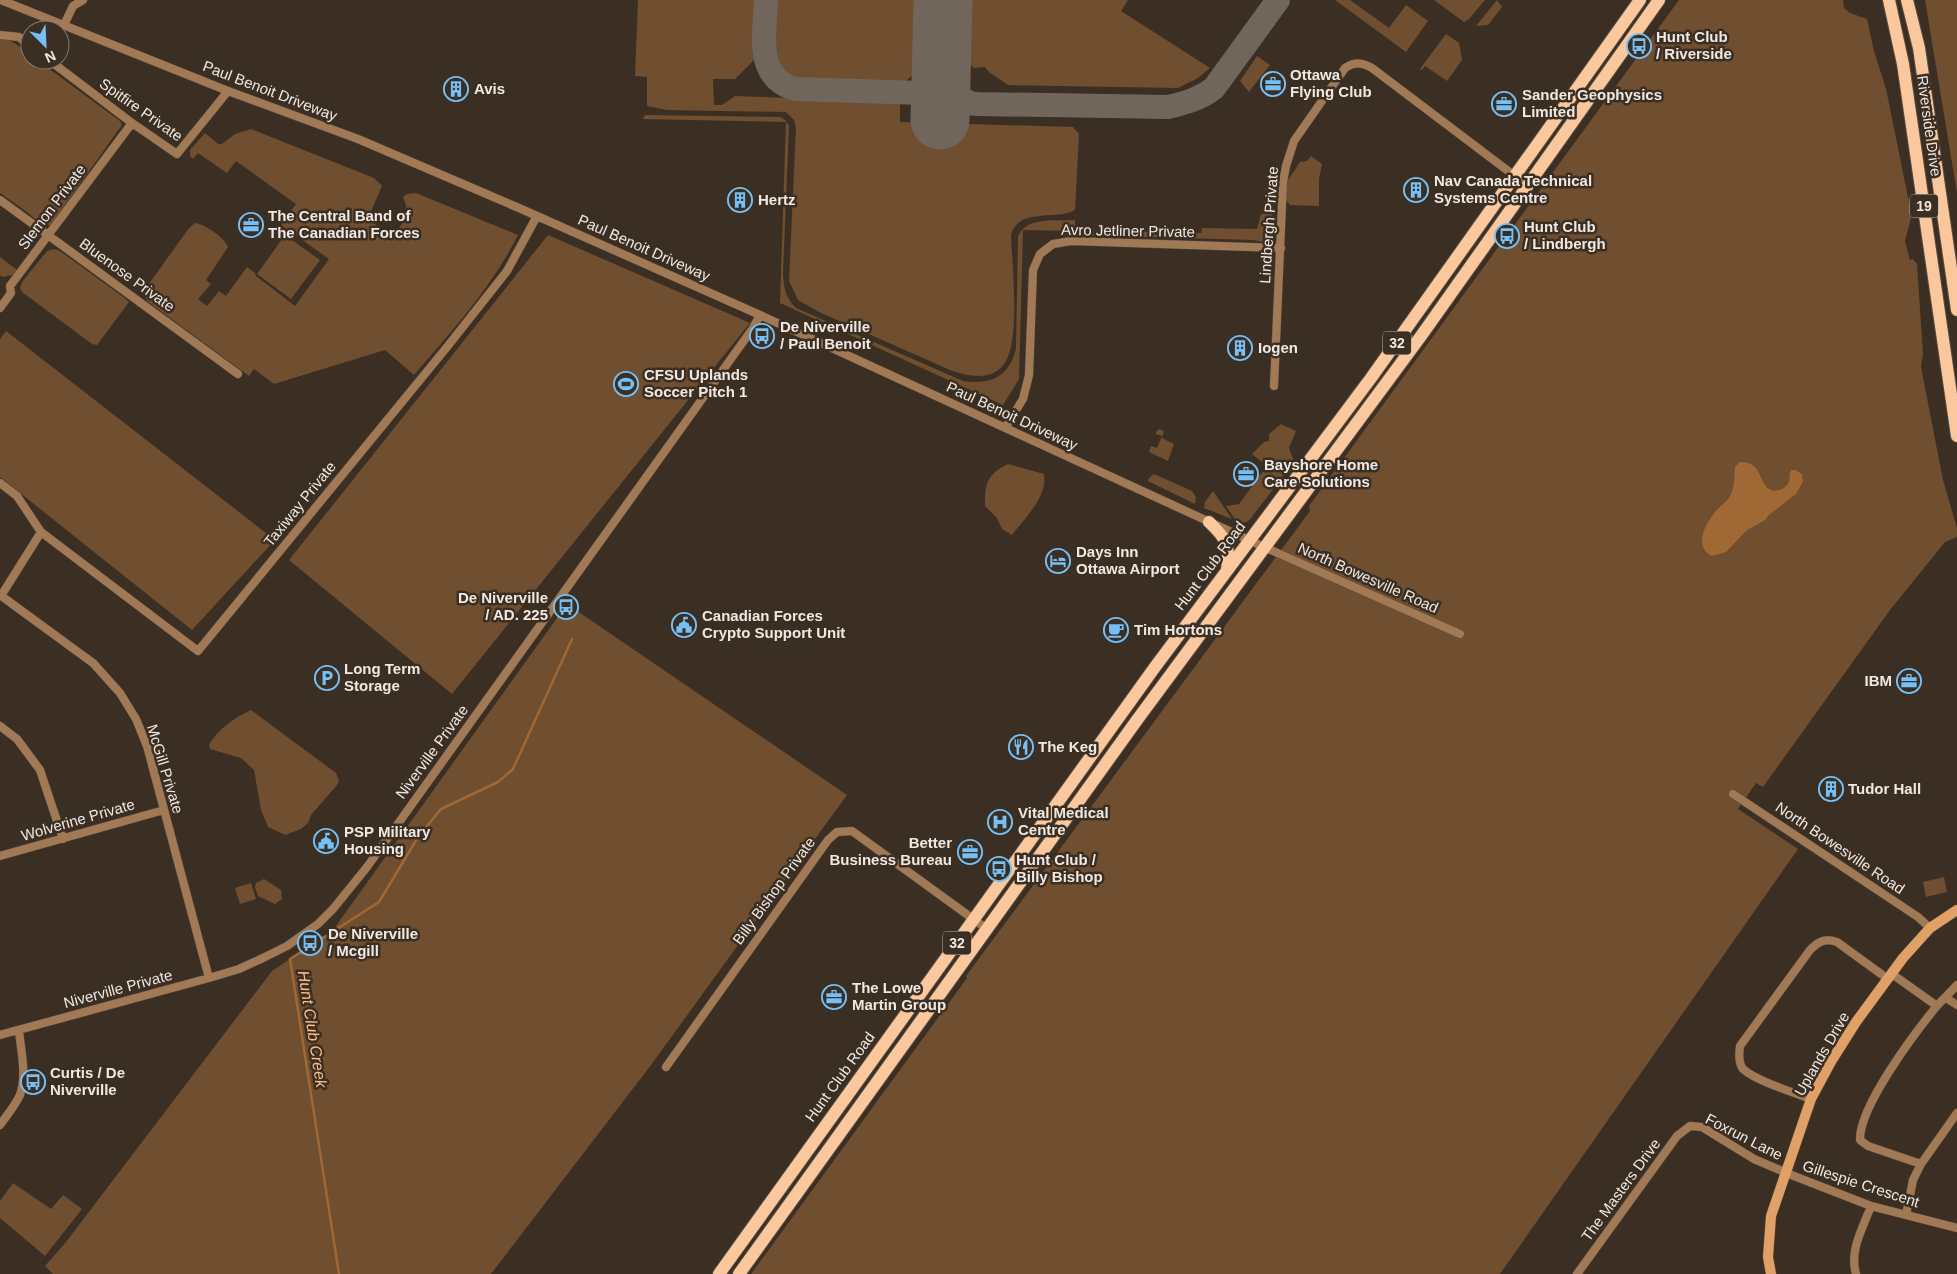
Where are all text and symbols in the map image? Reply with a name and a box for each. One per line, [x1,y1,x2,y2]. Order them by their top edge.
north arrow [20,20,70,70]
place label: Hunt Club / Riverside [1656,28,1732,62]
bus stop icon: Hunt Club / Riverside [1626,33,1652,59]
text: N [42,48,58,66]
street label: Paul Benoit Driveway [201,57,340,124]
place label: Ottawa Flying Club [1290,66,1372,100]
office icon: Ottawa Flying Club [1260,71,1286,97]
street label: Riverside Drive [1914,74,1945,177]
street label: Spitfire Private [96,75,186,145]
building icon: Avis [443,76,469,102]
place label: Avis [474,80,505,97]
place label: Sander Geophysics Limited [1522,86,1662,120]
office icon: Sander Geophysics Limited [1491,91,1517,117]
street label: Slemon Private [14,161,89,252]
street label: Lindbergh Private [1256,166,1281,284]
place label: Nav Canada Technical Systems Centre [1434,172,1592,206]
building icon: Nav Canada Technical Systems Centre [1403,177,1429,203]
building icon: Hertz [727,187,753,213]
place label: Hertz [758,191,796,208]
road number: 19 [1910,195,1938,218]
place label: The Central Band of The Canadian Forces [268,207,420,241]
street label: Paul Benoit Driveway [576,211,713,285]
office icon: The Central Band of The Canadian Forces [238,212,264,238]
place label: Hunt Club / Lindbergh [1524,218,1606,252]
street label: Avro Jetliner Private [1061,221,1195,240]
bus stop icon: Hunt Club / Lindbergh [1494,223,1520,249]
street label: Bluenose Private [76,234,178,315]
place label: De Niverville / Paul Benoit [780,318,871,352]
bus stop icon: De Niverville / Paul Benoit [749,323,775,349]
road number: 32 [1383,332,1411,354]
building icon: Iogen [1227,335,1253,361]
place label: Iogen [1258,339,1298,356]
place label: CFSU Uplands Soccer Pitch 1 [644,366,748,400]
sports icon: CFSU Uplands Soccer Pitch 1 [613,371,639,397]
street label: Paul Benoit Driveway [944,378,1081,454]
place label: Bayshore Home Care Solutions [1264,456,1378,490]
street label: Taxiway Private [260,458,339,550]
office icon: Bayshore Home Care Solutions [1233,461,1259,487]
street label: Hunt Club Road [1171,518,1249,613]
street label: North Bowesville Road [1295,539,1441,616]
place label: Days Inn Ottawa Airport [1076,543,1180,577]
hotel icon: Days Inn Ottawa Airport [1045,548,1071,574]
place label: De Niverville / AD. 225 [458,589,548,623]
bus stop icon: De Niverville / AD. 225 [553,594,579,620]
place label: Canadian Forces Crypto Support Unit [702,607,845,641]
public building icon: Canadian Forces Crypto Support Unit [671,612,697,638]
cafe icon: Tim Hortons [1103,617,1129,643]
place label: Tim Hortons [1134,621,1222,638]
place label: Long Term Storage [344,660,420,694]
parking icon: Long Term Storage [314,665,340,691]
office icon: IBM [1896,668,1922,694]
place label: IBM [1865,672,1892,689]
street label: Niverville Private [392,702,471,802]
street label: McGill Private [144,722,187,816]
restaurant icon: The Keg [1008,734,1034,760]
place label: The Keg [1038,738,1097,755]
building icon: Tudor Hall [1818,776,1844,802]
place label: Tudor Hall [1848,780,1921,797]
street label: Wolverine Private [19,795,137,844]
street label: North Bowesville Road [1773,798,1908,897]
place label: Vital Medical Centre [1018,804,1109,838]
hospital icon: Vital Medical Centre [987,809,1013,835]
place label: PSP Military Housing [344,823,431,857]
public building icon: PSP Military Housing [313,828,339,854]
street label: Billy Bishop Private [729,834,818,948]
place label: Better Business Bureau [829,834,952,868]
office icon: Better Business Bureau [957,839,983,865]
place label: Hunt Club / Billy Bishop [1016,851,1103,885]
bus stop icon: Hunt Club / Billy Bishop [986,856,1012,882]
place label: De Niverville / Mcgill [328,925,418,959]
bus stop icon: De Niverville / Mcgill [297,930,323,956]
road number: 32 [943,931,971,954]
street label: Niverville Private [62,966,174,1011]
water label: Hunt Club Creek [295,969,330,1090]
place label: The Lowe Martin Group [852,979,946,1013]
office icon: The Lowe Martin Group [821,984,847,1010]
street label: Uplands Drive [1791,1009,1852,1099]
street label: Hunt Club Road [801,1029,878,1125]
place label: Curtis / De Niverville [50,1064,125,1098]
bus stop icon: Curtis / De Niverville [20,1069,46,1095]
street label: Foxrun Lane [1703,1110,1786,1163]
street label: The Masters Drive [1578,1135,1663,1244]
street label: Gillespie Crescent [1801,1157,1922,1211]

